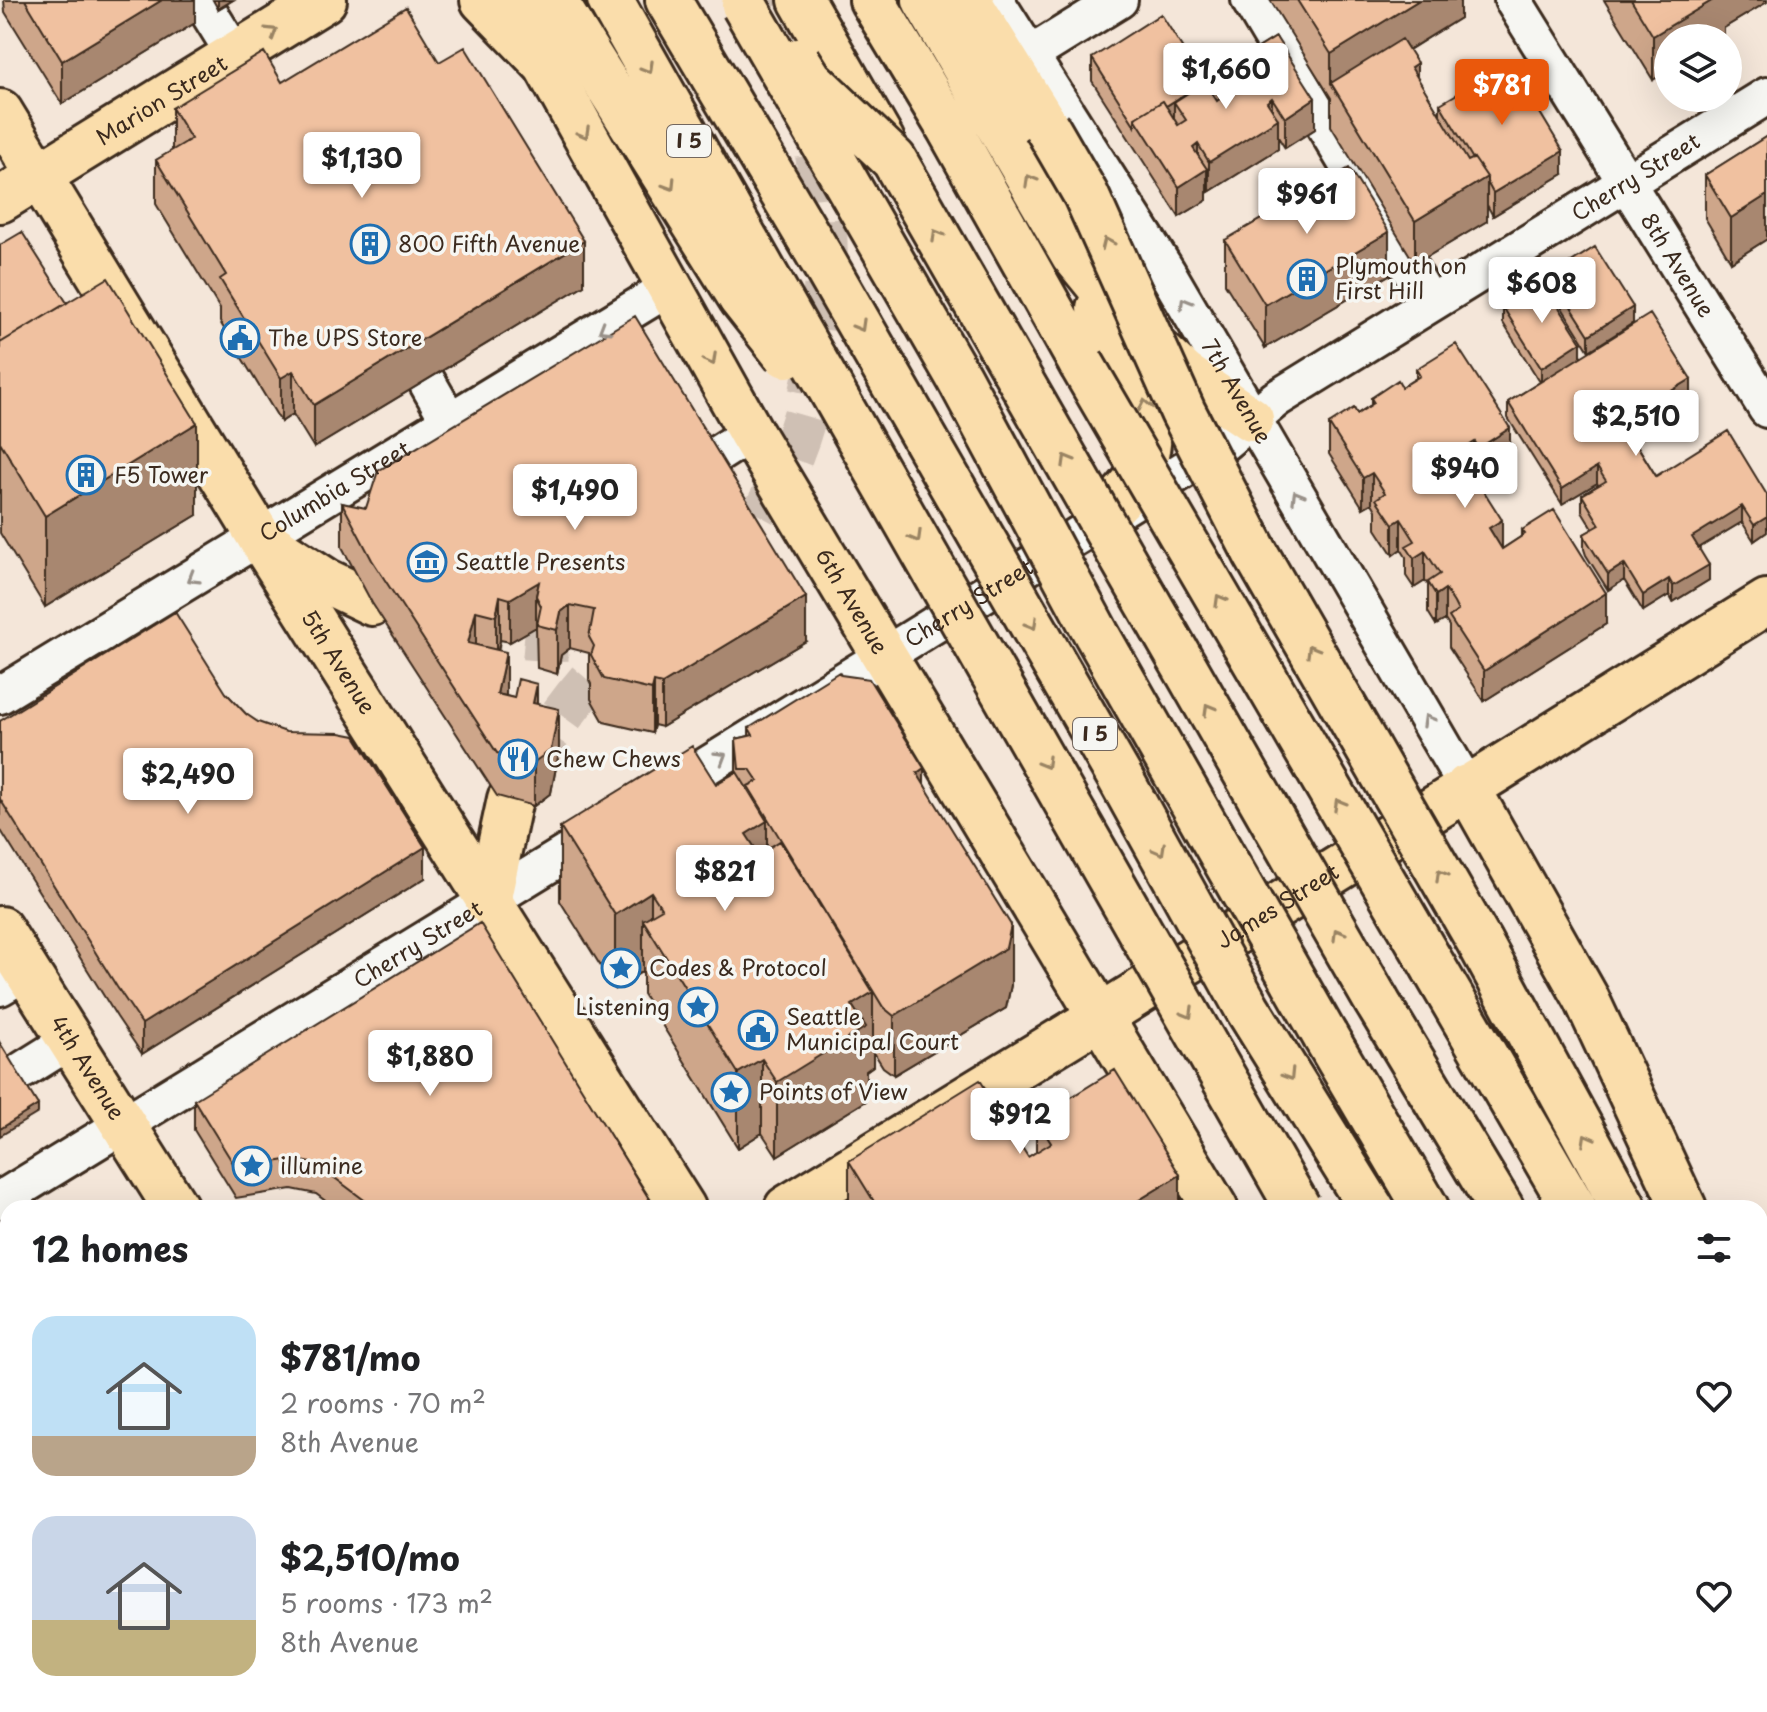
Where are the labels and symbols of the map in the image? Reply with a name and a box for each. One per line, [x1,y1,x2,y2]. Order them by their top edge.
one-way arrow [263,26,278,42]
pin: $1,660 [1161,43,1291,111]
street label: Marion Street [89,46,233,152]
one-way arrow [638,59,654,74]
pin: $781 [1455,59,1549,127]
street label: Cherry Street [1564,123,1706,228]
one-way arrow [574,124,590,138]
road number: I 5 [667,125,711,157]
pin: $1,130 [297,132,427,200]
pin: $961 [1260,168,1354,236]
one-way arrow [1024,174,1040,189]
one-way arrow [660,176,676,191]
street label: 8th Avenue [1634,206,1724,323]
building icon: 800 Fifth Avenue [349,223,391,265]
place label: 800 Fifth Avenue [398,226,580,259]
one-way arrow [931,229,947,244]
one-way arrow [1101,237,1117,251]
place label: Plymouth on First Hill [1335,248,1467,306]
pin: $608 [1495,257,1589,325]
building icon: Plymouth on First Hill [1286,258,1328,300]
one-way arrow [1179,297,1195,311]
public building icon: The UPS Store [219,317,261,359]
one-way arrow [850,317,866,331]
one-way arrow [598,319,613,334]
place label: The UPS Store [268,320,422,353]
street label: 7th Avenue [1194,332,1281,449]
one-way arrow [701,351,716,366]
pin: $2,510 [1571,390,1701,458]
one-way arrow [1137,398,1154,412]
street label: Columbia Street [252,431,416,549]
pin: $940 [1418,442,1512,510]
building icon: F5 Tower [65,454,107,496]
one-way arrow [1061,454,1077,469]
place label: F5 Tower [114,457,209,490]
pin: $1,490 [510,464,640,532]
one-way arrow [1291,490,1306,505]
one-way arrow [906,528,922,543]
museum icon: Seattle Presents [406,541,448,583]
street label: 6th Avenue [809,541,898,660]
place label: Seattle Presents [455,544,625,577]
street label: Cherry Street [897,549,1039,654]
one-way arrow [187,568,202,584]
one-way arrow [1214,594,1230,609]
street label: 5th Avenue [294,603,385,720]
one-way arrow [1022,615,1038,630]
one-way arrow [1306,644,1322,659]
one-way arrow [1203,703,1219,717]
one-way arrow [1422,714,1438,729]
road number: I 5 [1073,718,1117,750]
restaurant icon: Chew Chews [497,738,539,780]
place label: Chew Chews [546,741,681,774]
pin: $2,490 [123,748,253,816]
one-way arrow [712,752,727,767]
one-way arrow [1035,754,1051,769]
one-way arrow [1333,798,1349,813]
one-way arrow [1150,841,1166,856]
pin: $821 [678,845,772,913]
street label: James Street [1209,854,1345,956]
one-way arrow [1435,870,1451,884]
street label: Cherry Street [346,891,488,995]
one-way arrow [1332,928,1348,943]
place icon: Codes & Protocol [600,947,642,989]
place label: Codes & Protocol [649,950,827,983]
place icon: Listening [677,986,719,1028]
place label: Listening [575,989,670,1022]
place label: Seattle Municipal Court [786,999,959,1057]
one-way arrow [1178,1004,1194,1019]
street label: 4th Avenue [43,1008,134,1126]
public building icon: Seattle Municipal Court [737,1009,779,1051]
pin: $1,880 [365,1030,495,1098]
one-way arrow [1279,1066,1295,1081]
place icon: Points of View [710,1071,752,1113]
place label: Points of View [759,1074,908,1107]
pin: $912 [973,1088,1067,1156]
one-way arrow [1582,1133,1597,1147]
place icon: illumine [231,1145,273,1187]
place label: illumine [280,1148,363,1181]

